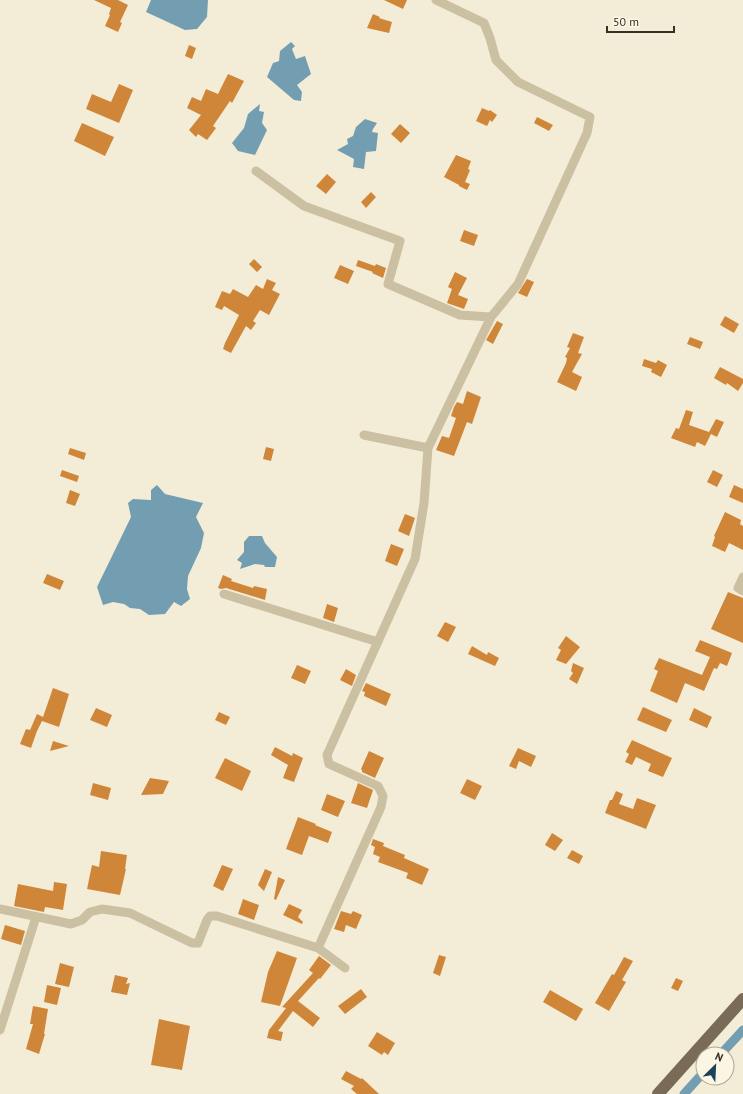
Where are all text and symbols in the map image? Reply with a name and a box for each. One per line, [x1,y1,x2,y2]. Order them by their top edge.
scale bar [607,8,674,34]
text: 50 m [613,14,639,29]
north arrow [695,1046,735,1086]
text: N [713,1049,725,1065]

